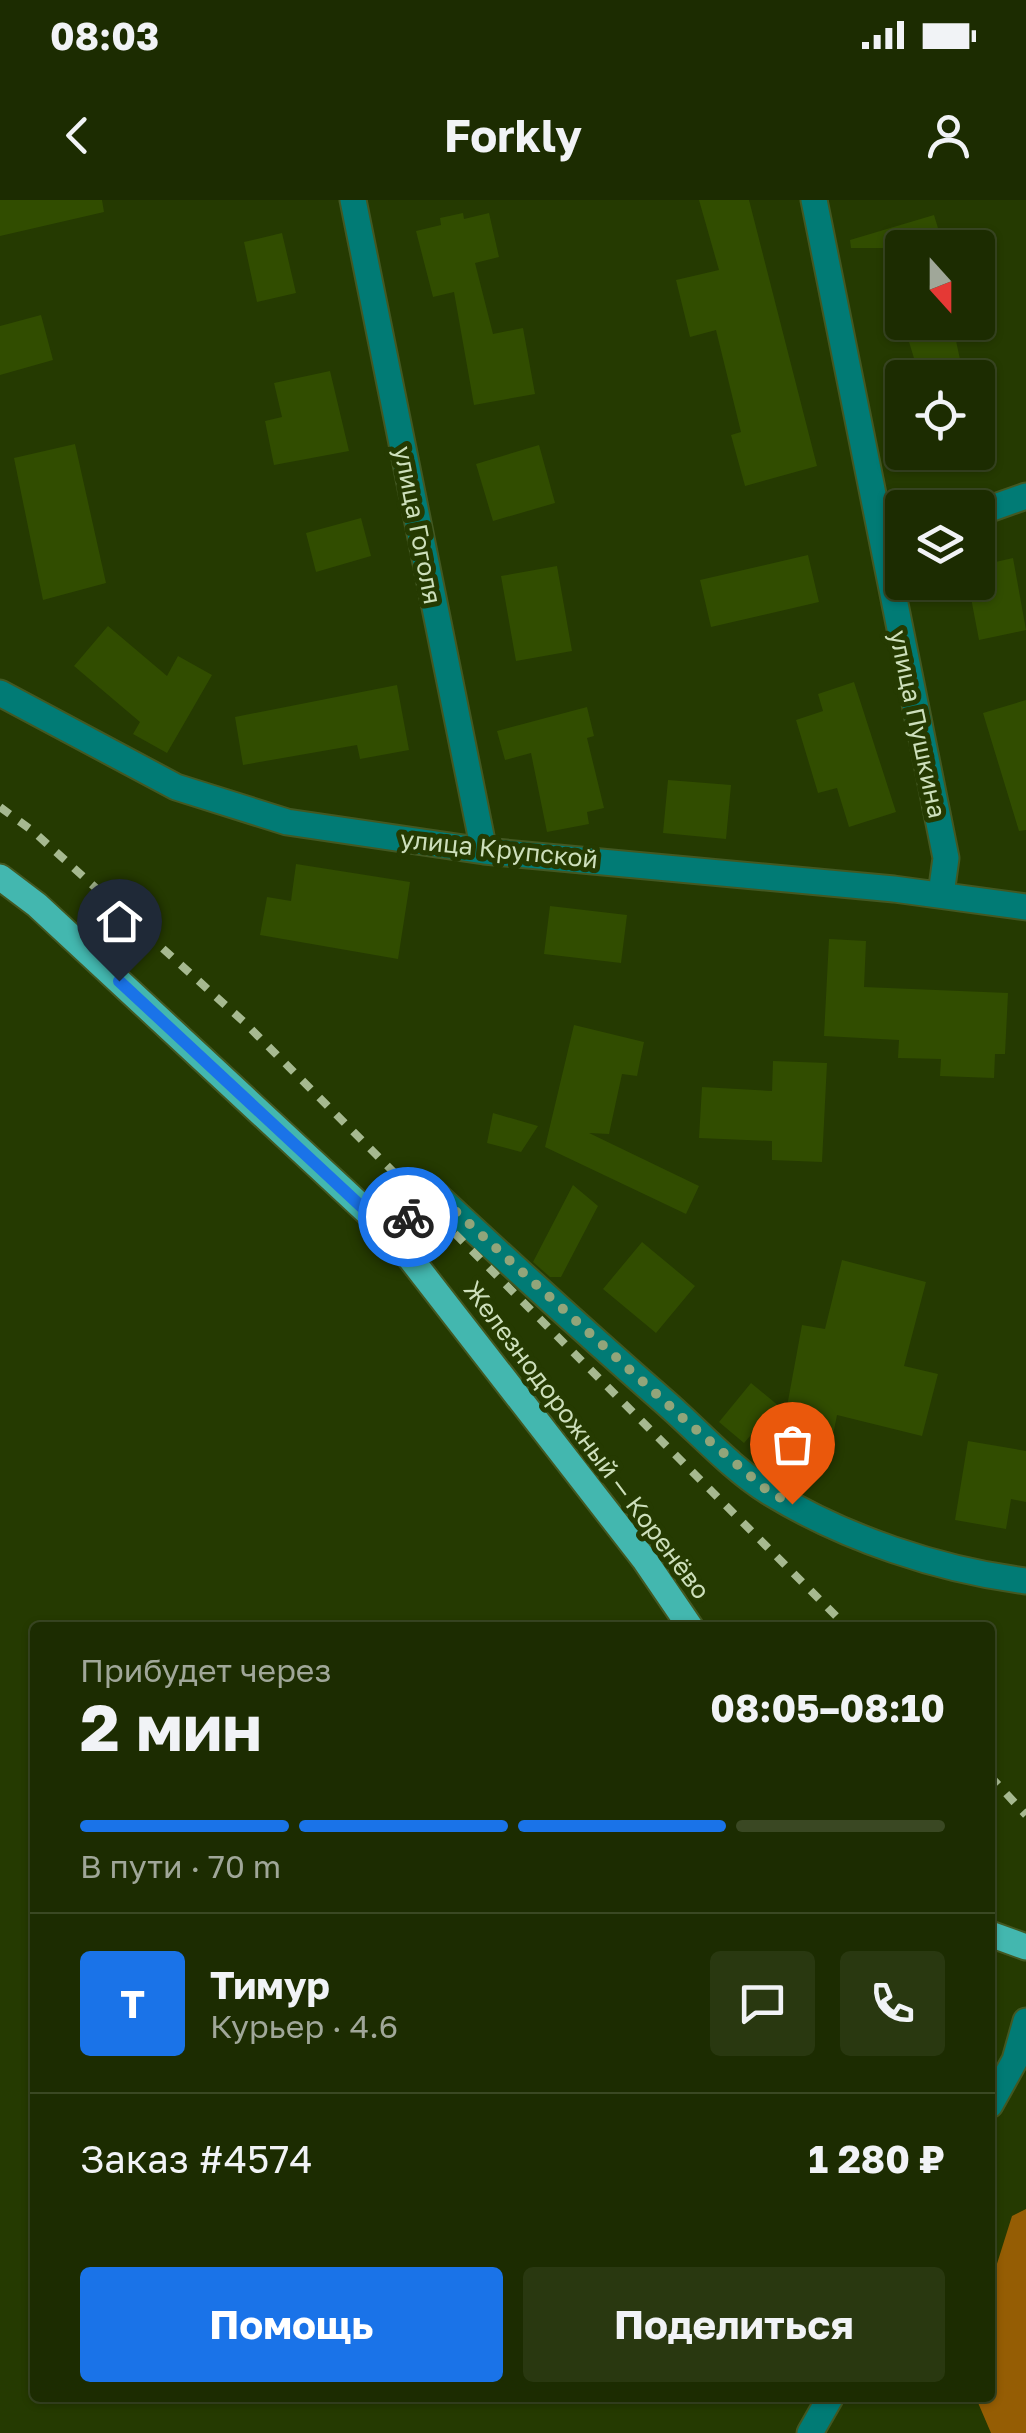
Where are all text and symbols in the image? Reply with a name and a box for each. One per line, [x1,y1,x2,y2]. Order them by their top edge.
text: 08:03 [50,13,159,58]
icon: back [50,108,105,163]
text: Forkly [444,108,582,162]
icon: person [921,108,976,163]
north arrow [885,230,995,340]
map controls [885,230,995,600]
button: locate [885,360,995,470]
street label: улица Гоголя [388,443,449,607]
button: layers [885,490,995,600]
street label: улица Пушкина [883,627,954,821]
street label: улица Крупской [399,823,599,874]
pin [77,879,162,982]
icon: home [92,894,147,949]
courier [358,1167,458,1267]
icon: bike [381,1190,436,1245]
street label: Железнодорожный — Коренёво [458,1275,717,1605]
pin [750,1402,835,1505]
icon: bag [765,1417,820,1472]
text: Прибудет через [80,1651,331,1689]
text: 08:05–08:10 [710,1685,945,1730]
text: 2 мин [80,1687,262,1765]
text: В пути · 70 m [80,1847,281,1885]
button: chat [710,1951,815,2056]
button: phone [840,1951,945,2056]
text: Тимур [210,1962,330,2007]
text: Т [120,1981,145,2026]
text: Курьер · 4.6 [210,2007,398,2045]
text: Заказ #4574 [80,2136,313,2181]
text: 1 280 ₽ [809,2136,945,2181]
button: Помощь [80,2267,503,2382]
button: Поделиться [523,2267,945,2382]

